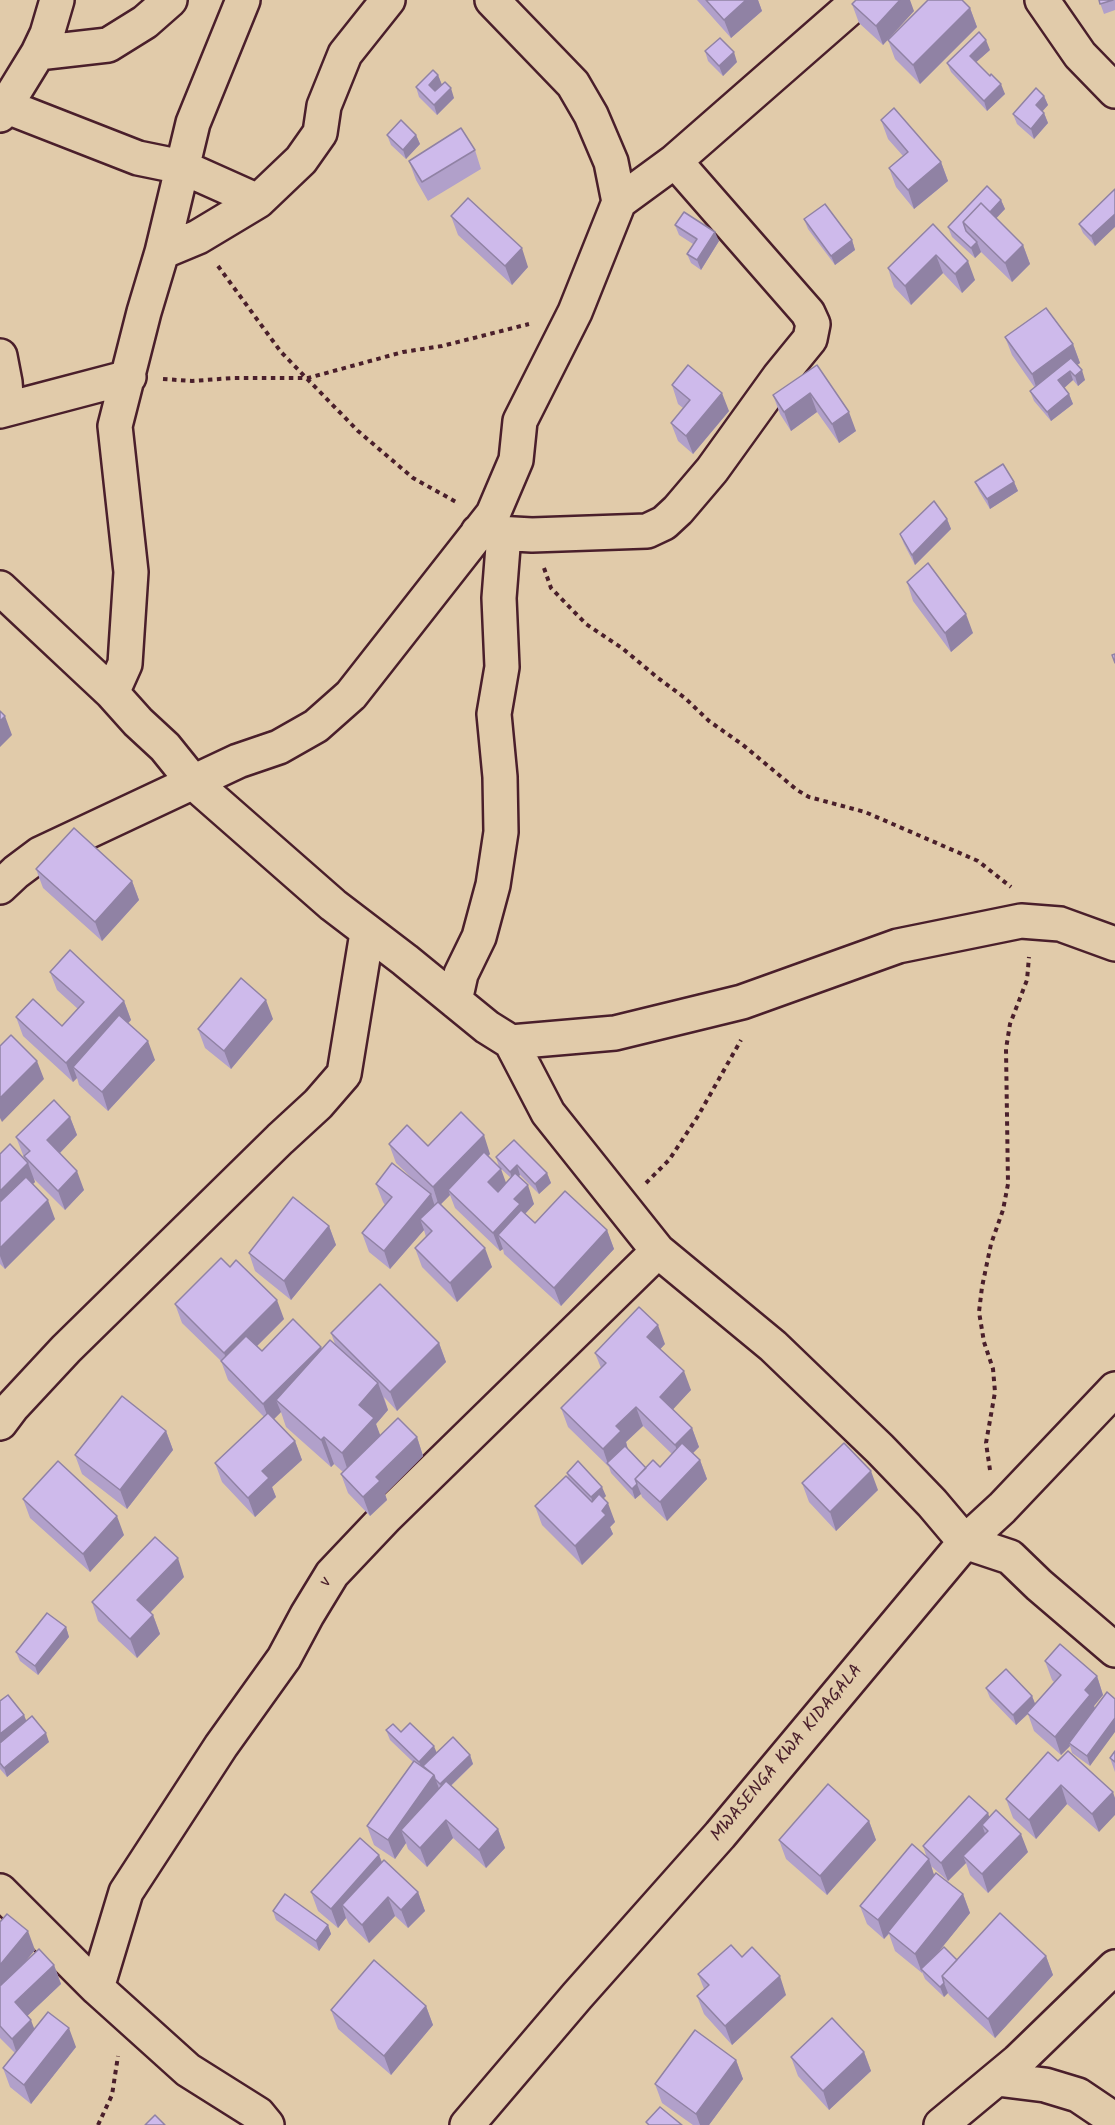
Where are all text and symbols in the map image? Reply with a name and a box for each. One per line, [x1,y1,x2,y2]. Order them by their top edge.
street label: v [316,1574,338,1592]
street label: MWASENGA KWA KIDAGALA [707,1661,869,1847]

